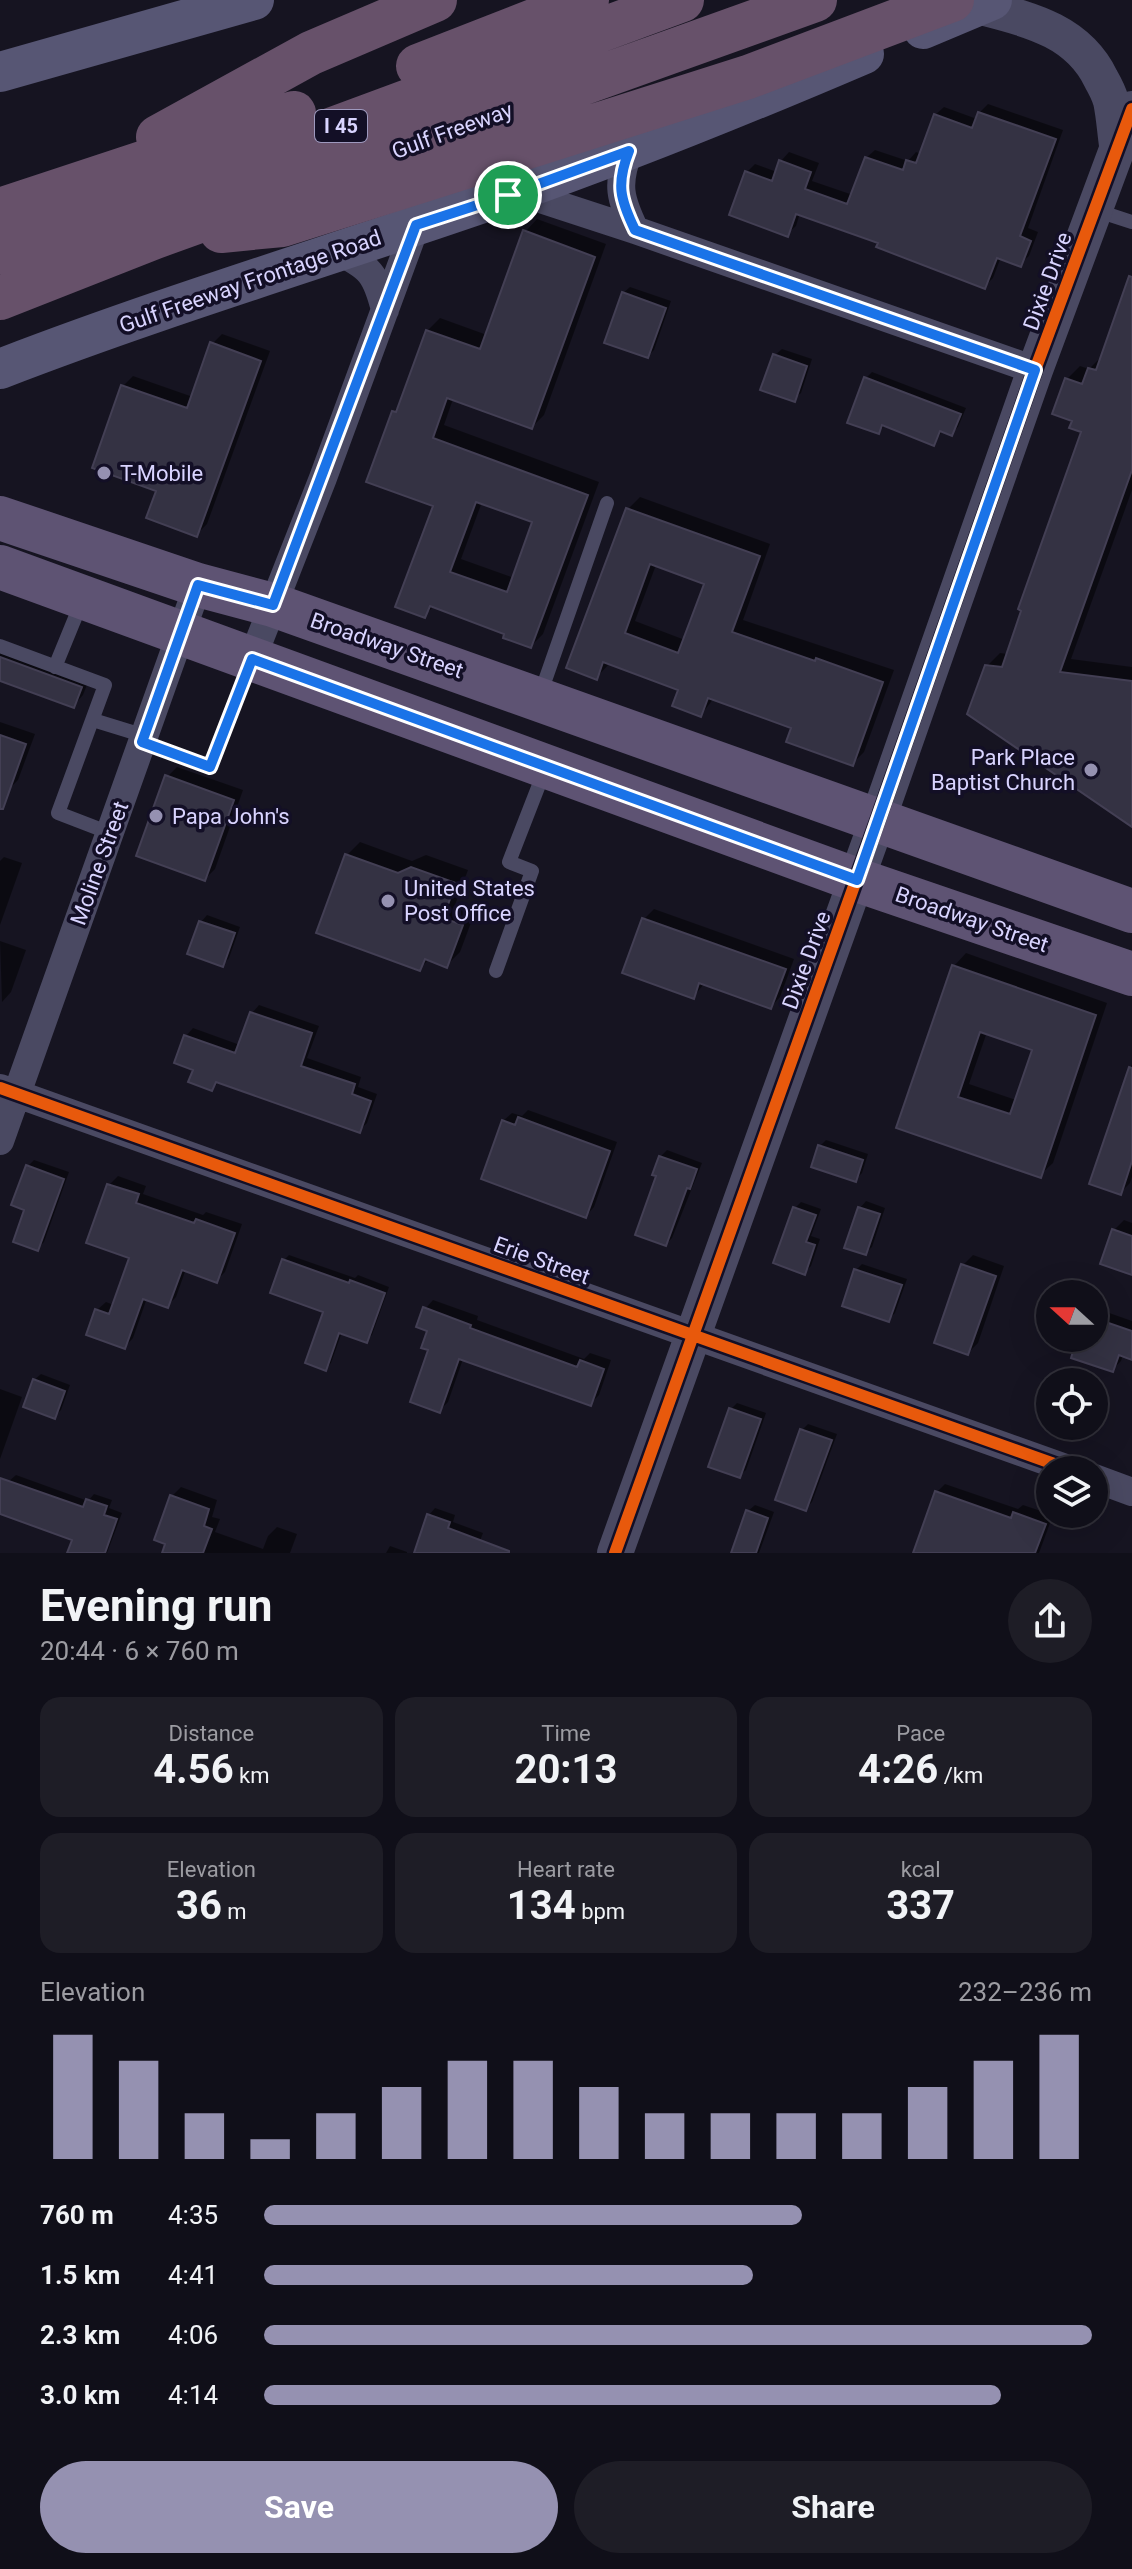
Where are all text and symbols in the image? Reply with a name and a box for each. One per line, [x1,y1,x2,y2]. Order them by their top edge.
street label: Gulf Freeway [388,97,517,164]
road number: I 45 [315,110,367,142]
pin [474,161,542,229]
icon: arrive [486,173,530,217]
street label: Gulf Freeway Frontage Road [116,225,384,338]
street label: Dixie Drive [1018,229,1077,334]
place label: T-Mobile [120,461,203,486]
marker: T-Mobile [95,464,113,482]
street label: Broadway Street [307,608,467,683]
place label: Park Place Baptist Church [931,745,1075,795]
marker: Park Place Baptist Church [1082,761,1100,779]
street label: Moline Street [66,798,133,928]
place label: Papa John's [172,804,290,829]
marker: Papa John's [147,807,165,825]
place label: United States Post Office [404,876,535,926]
street label: Broadway Street [892,882,1052,957]
marker: United States Post Office [379,892,397,910]
street label: Dixie Drive [777,908,836,1013]
street label: Erie Street [490,1232,593,1289]
north arrow [1036,1280,1108,1352]
map controls [1036,1280,1108,1528]
button: locate [1036,1368,1108,1440]
button: layers [1036,1456,1108,1528]
button: share [1008,1579,1092,1663]
text: Evening run [40,1580,272,1632]
text: 20:44 · 6 × 760 m [40,1636,239,1666]
text: Distance [169,1721,254,1746]
text: Time [541,1721,591,1746]
text: Pace [896,1721,945,1746]
text: 4.56 [153,1746,234,1793]
text: 20:13 [514,1746,618,1793]
text: 4:26 [858,1746,938,1793]
text: km [234,1763,270,1788]
text: /km [938,1763,983,1788]
text: Elevation [167,1857,256,1882]
text: Heart rate [517,1857,615,1882]
text: kcal [901,1857,941,1882]
text: 36 [176,1882,222,1929]
text: 134 [507,1882,576,1929]
text: 337 [886,1882,955,1929]
text: m [222,1899,247,1924]
text: bpm [576,1899,625,1924]
text: Elevation [40,1977,145,2007]
text: 232–236 m [958,1977,1092,2007]
text: 760 m [40,2200,114,2230]
text: 4:35 [168,2200,218,2230]
text: 1.5 km [40,2260,120,2290]
text: 4:41 [168,2260,218,2290]
text: 2.3 km [40,2320,120,2350]
text: 4:06 [168,2320,218,2350]
text: 3.0 km [40,2380,120,2410]
text: 4:14 [168,2380,218,2410]
button: Save [40,2461,558,2553]
button: Share [574,2461,1092,2553]

